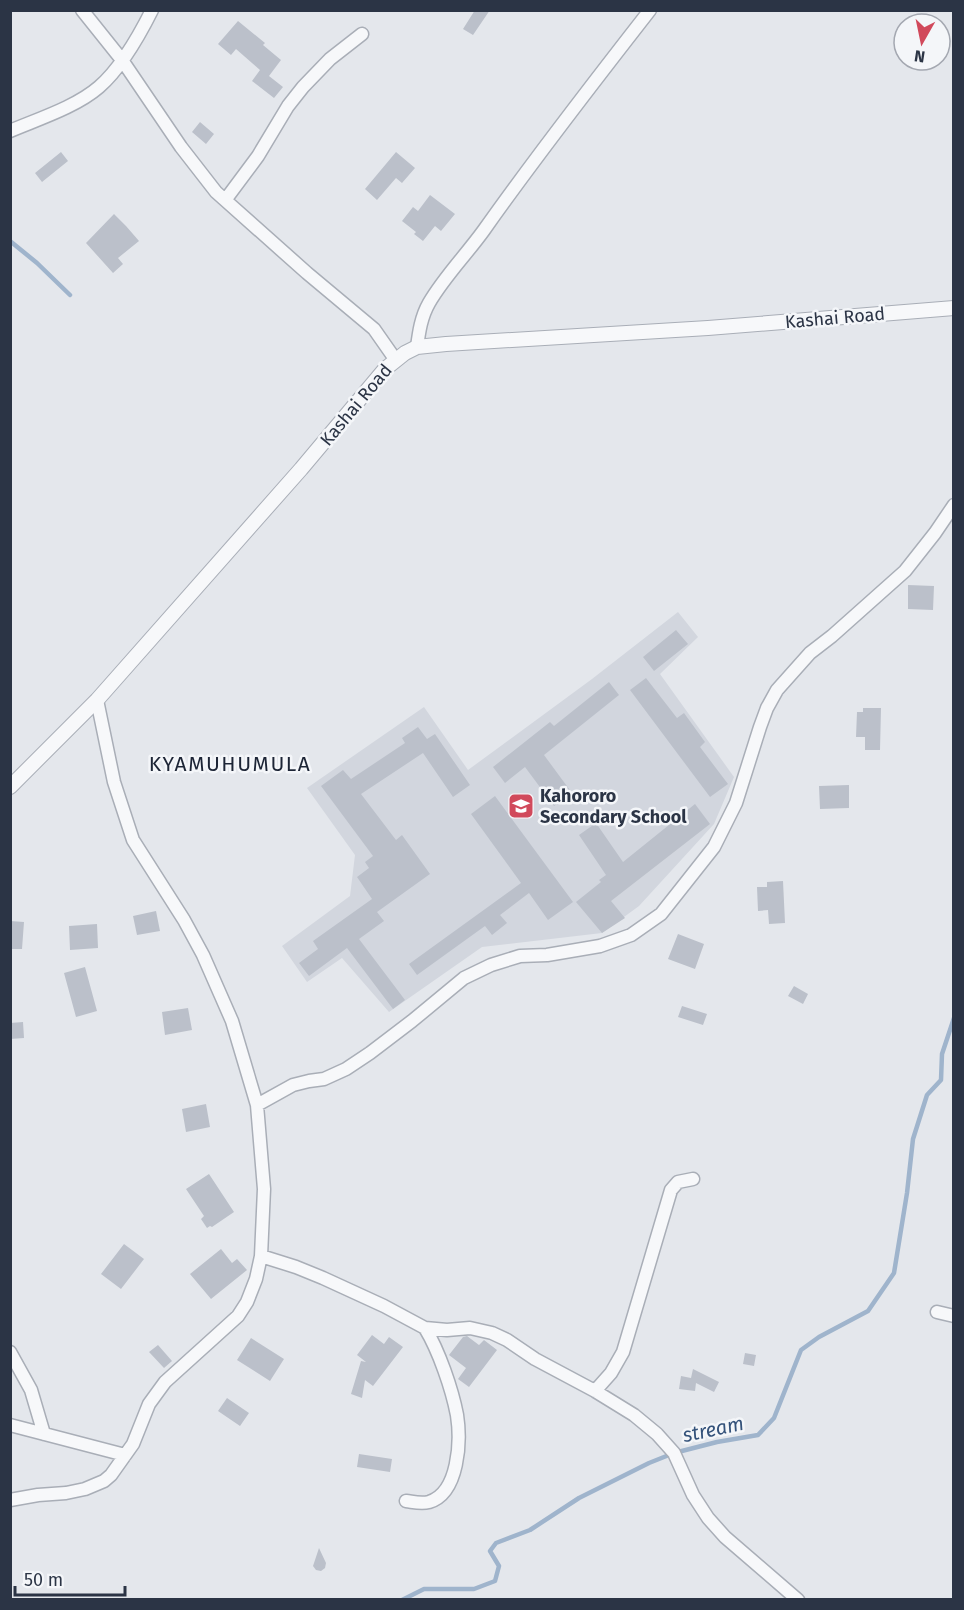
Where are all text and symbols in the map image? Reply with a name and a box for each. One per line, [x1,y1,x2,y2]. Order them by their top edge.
north arrow [892,12,952,72]
text: N [913,46,926,67]
street label: Kashai Road [784,303,886,333]
street label: Kashai Road [315,360,397,450]
district label: KYAMUHUMULA [149,751,311,777]
place label: Kahororo Secondary School [540,785,687,828]
school or university icon: Kahororo Secondary School [506,791,536,821]
water label: stream [679,1411,746,1447]
scale bar [15,1559,124,1597]
text: 50 m [24,1569,63,1591]

